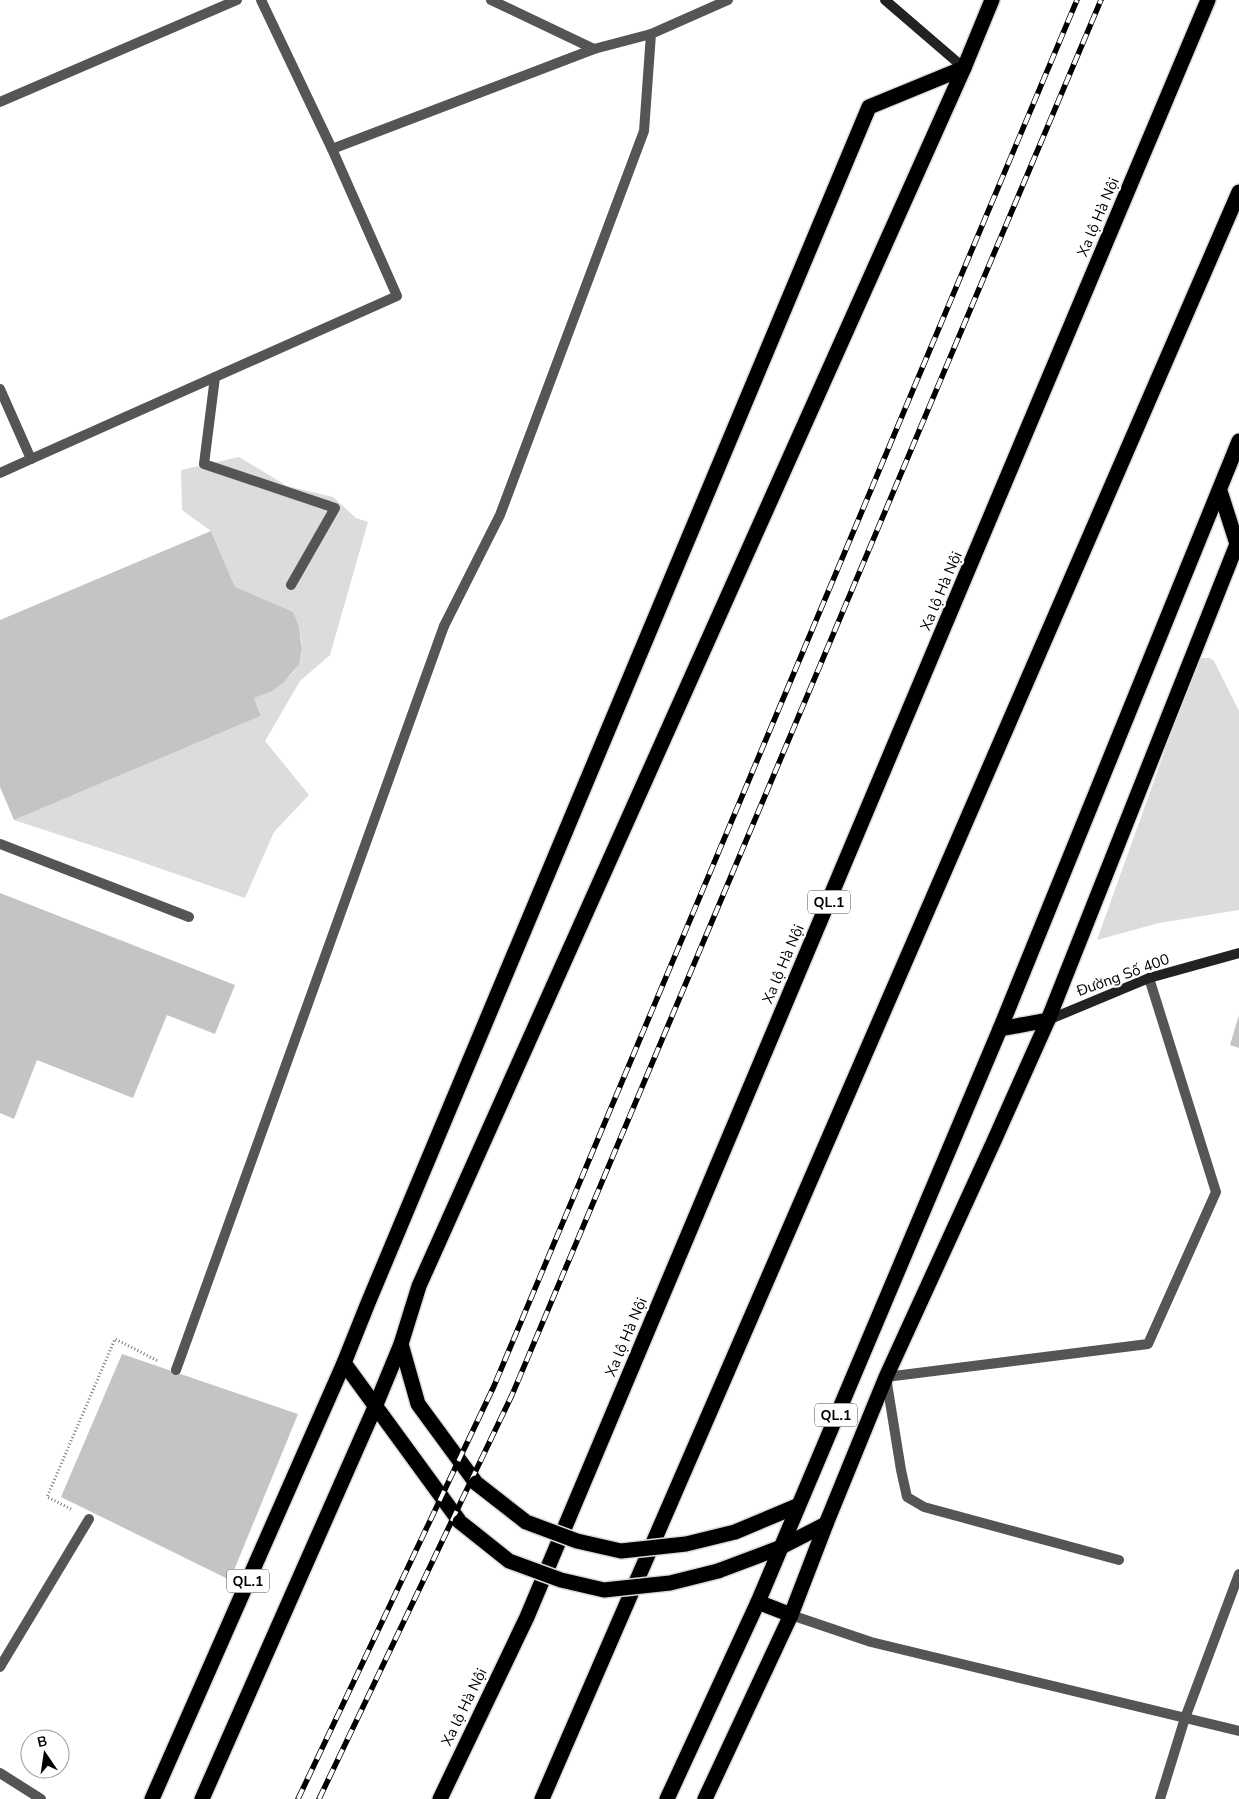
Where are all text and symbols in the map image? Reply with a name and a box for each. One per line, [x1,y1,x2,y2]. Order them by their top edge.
street label: Xa lộ Hà Nội [1072,174,1124,260]
street label: Xa lộ Hà Nội [915,548,967,634]
road number: QL.1 [808,890,850,914]
street label: Xa lộ Hà Nội [757,921,809,1007]
street label: Đường Số 400 [1073,949,1172,1001]
street label: Xa lộ Hà Nội [600,1294,652,1380]
road number: QL.1 [815,1404,857,1426]
road number: QL.1 [227,1570,269,1592]
street label: Xa lộ Hà Nội [437,1665,491,1749]
north arrow [20,1729,70,1779]
text: B [35,1731,49,1752]

